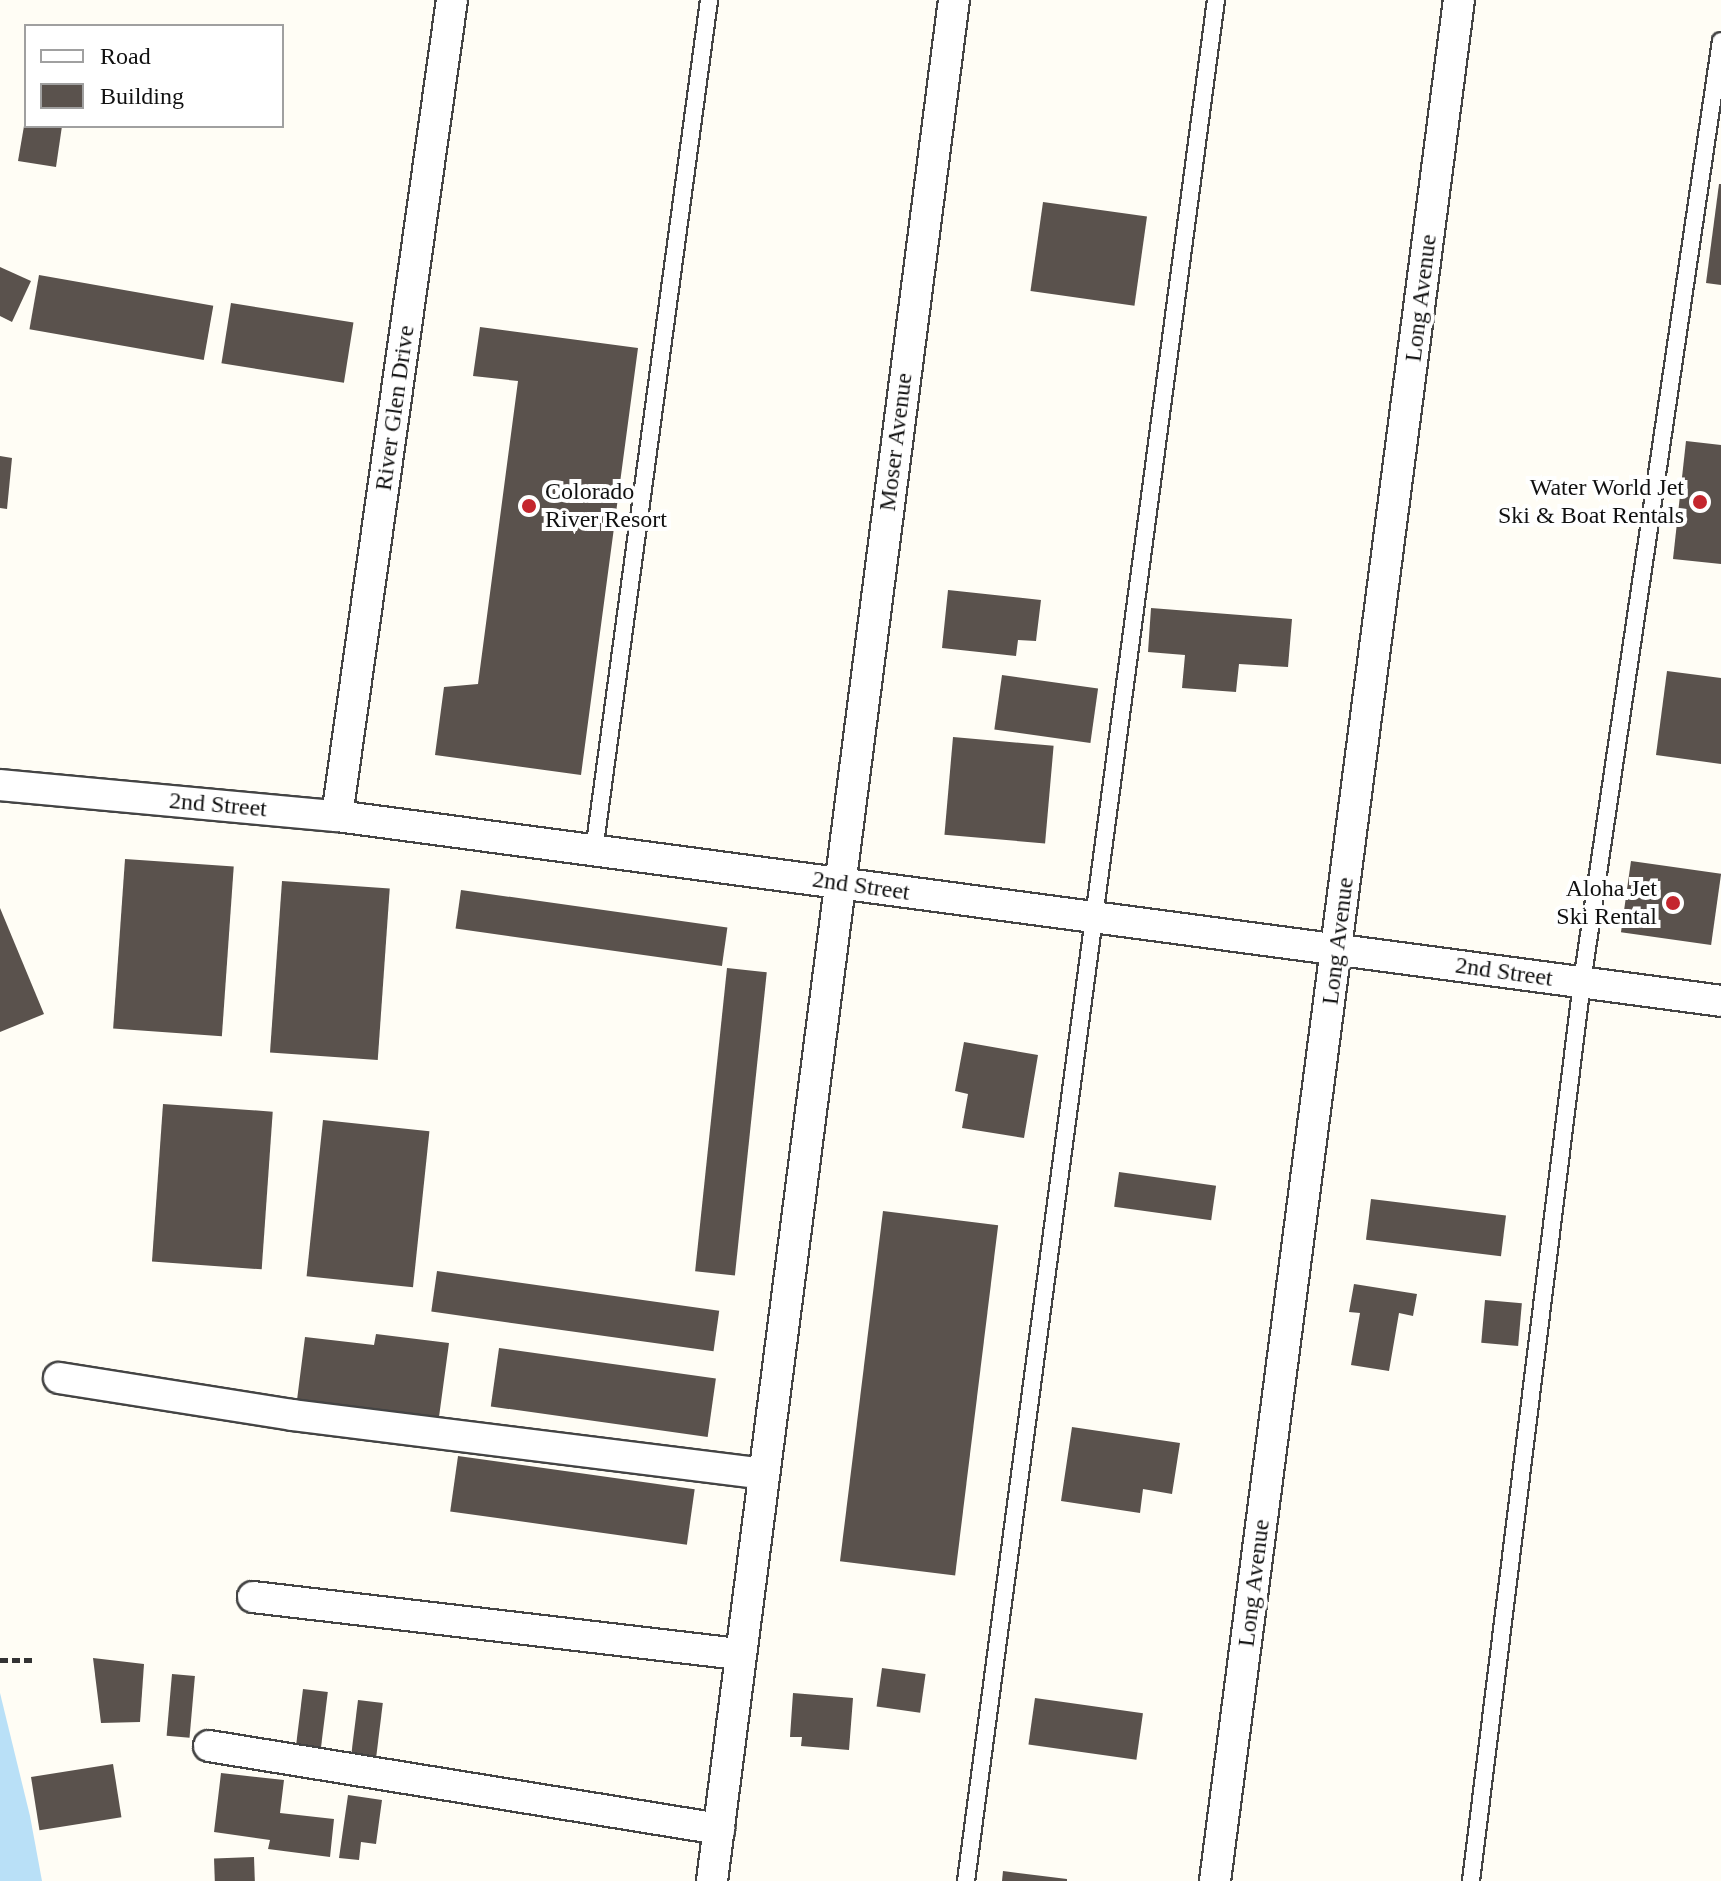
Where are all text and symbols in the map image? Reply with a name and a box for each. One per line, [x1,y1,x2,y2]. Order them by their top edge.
legend [24,24,284,128]
text: Road [100,43,151,69]
text: Building [100,83,184,109]
street label: Long Avenue [1399,232,1443,364]
street label: River Glen Drive [369,323,421,493]
street label: Moser Avenue [873,371,919,513]
place label: Water World Jet Ski & Boat Rentals [1498,474,1684,530]
place label: Colorado River Resort [545,478,667,534]
marker: Water World Jet Ski & Boat Rentals [1691,493,1709,511]
marker: Colorado River Resort [520,497,538,515]
street label: 2nd Street [168,786,268,824]
street label: 2nd Street [810,865,912,907]
street label: Long Avenue [1316,875,1360,1007]
place label: Aloha Jet Ski Rental [1556,875,1657,931]
marker: Aloha Jet Ski Rental [1664,894,1682,912]
street label: 2nd Street [1453,951,1555,993]
street label: Long Avenue [1232,1517,1276,1649]

